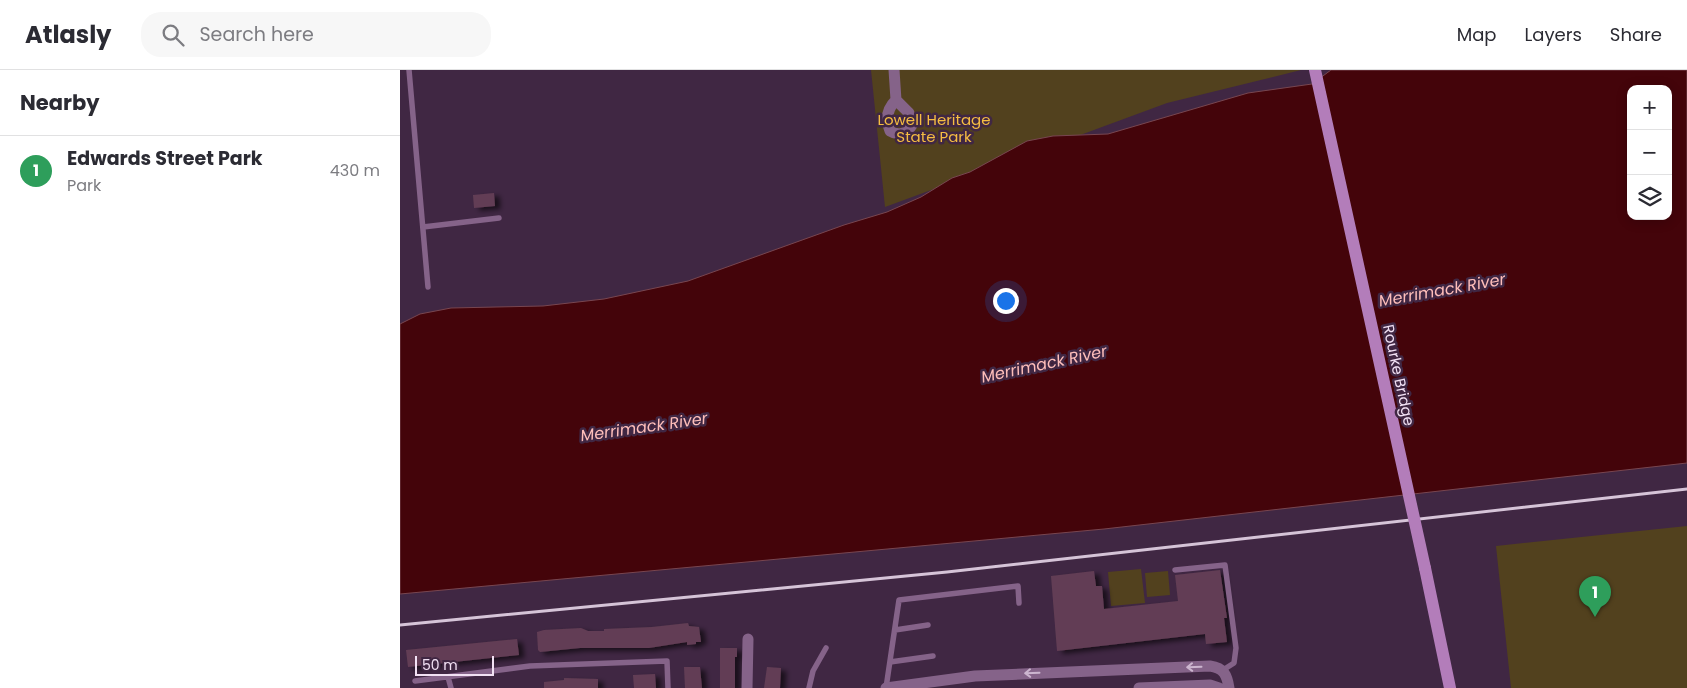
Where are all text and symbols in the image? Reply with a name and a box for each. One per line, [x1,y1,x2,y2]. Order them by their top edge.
search box [141,12,491,57]
text: Atlasly [25,18,111,51]
icon: search [159,21,187,49]
text: Search here [199,21,314,48]
text: Map [1457,22,1497,47]
text: Layers [1525,22,1582,47]
text: Share [1610,22,1662,47]
map controls [1627,85,1672,220]
button: + [1627,85,1672,130]
text: Nearby [20,88,100,117]
park label: Lowell Heritage State Park [877,109,991,147]
button: − [1627,130,1672,175]
text: Edwards Street Park [67,145,263,172]
text: 1 [33,159,39,182]
text: 430 m [330,159,380,182]
text: Park [67,174,101,197]
button: layers [1627,175,1672,220]
water label: Merrimack River [1377,267,1508,312]
your location [993,288,1019,314]
street label: Rourke Bridge [1378,322,1420,428]
water label: Merrimack River [979,339,1110,389]
water label: Merrimack River [579,407,710,447]
pin: 1 [1579,576,1611,617]
scale bar [415,653,494,676]
text: 50 m [422,655,458,675]
one-way arrow [1187,662,1203,671]
one-way arrow [1024,669,1040,678]

